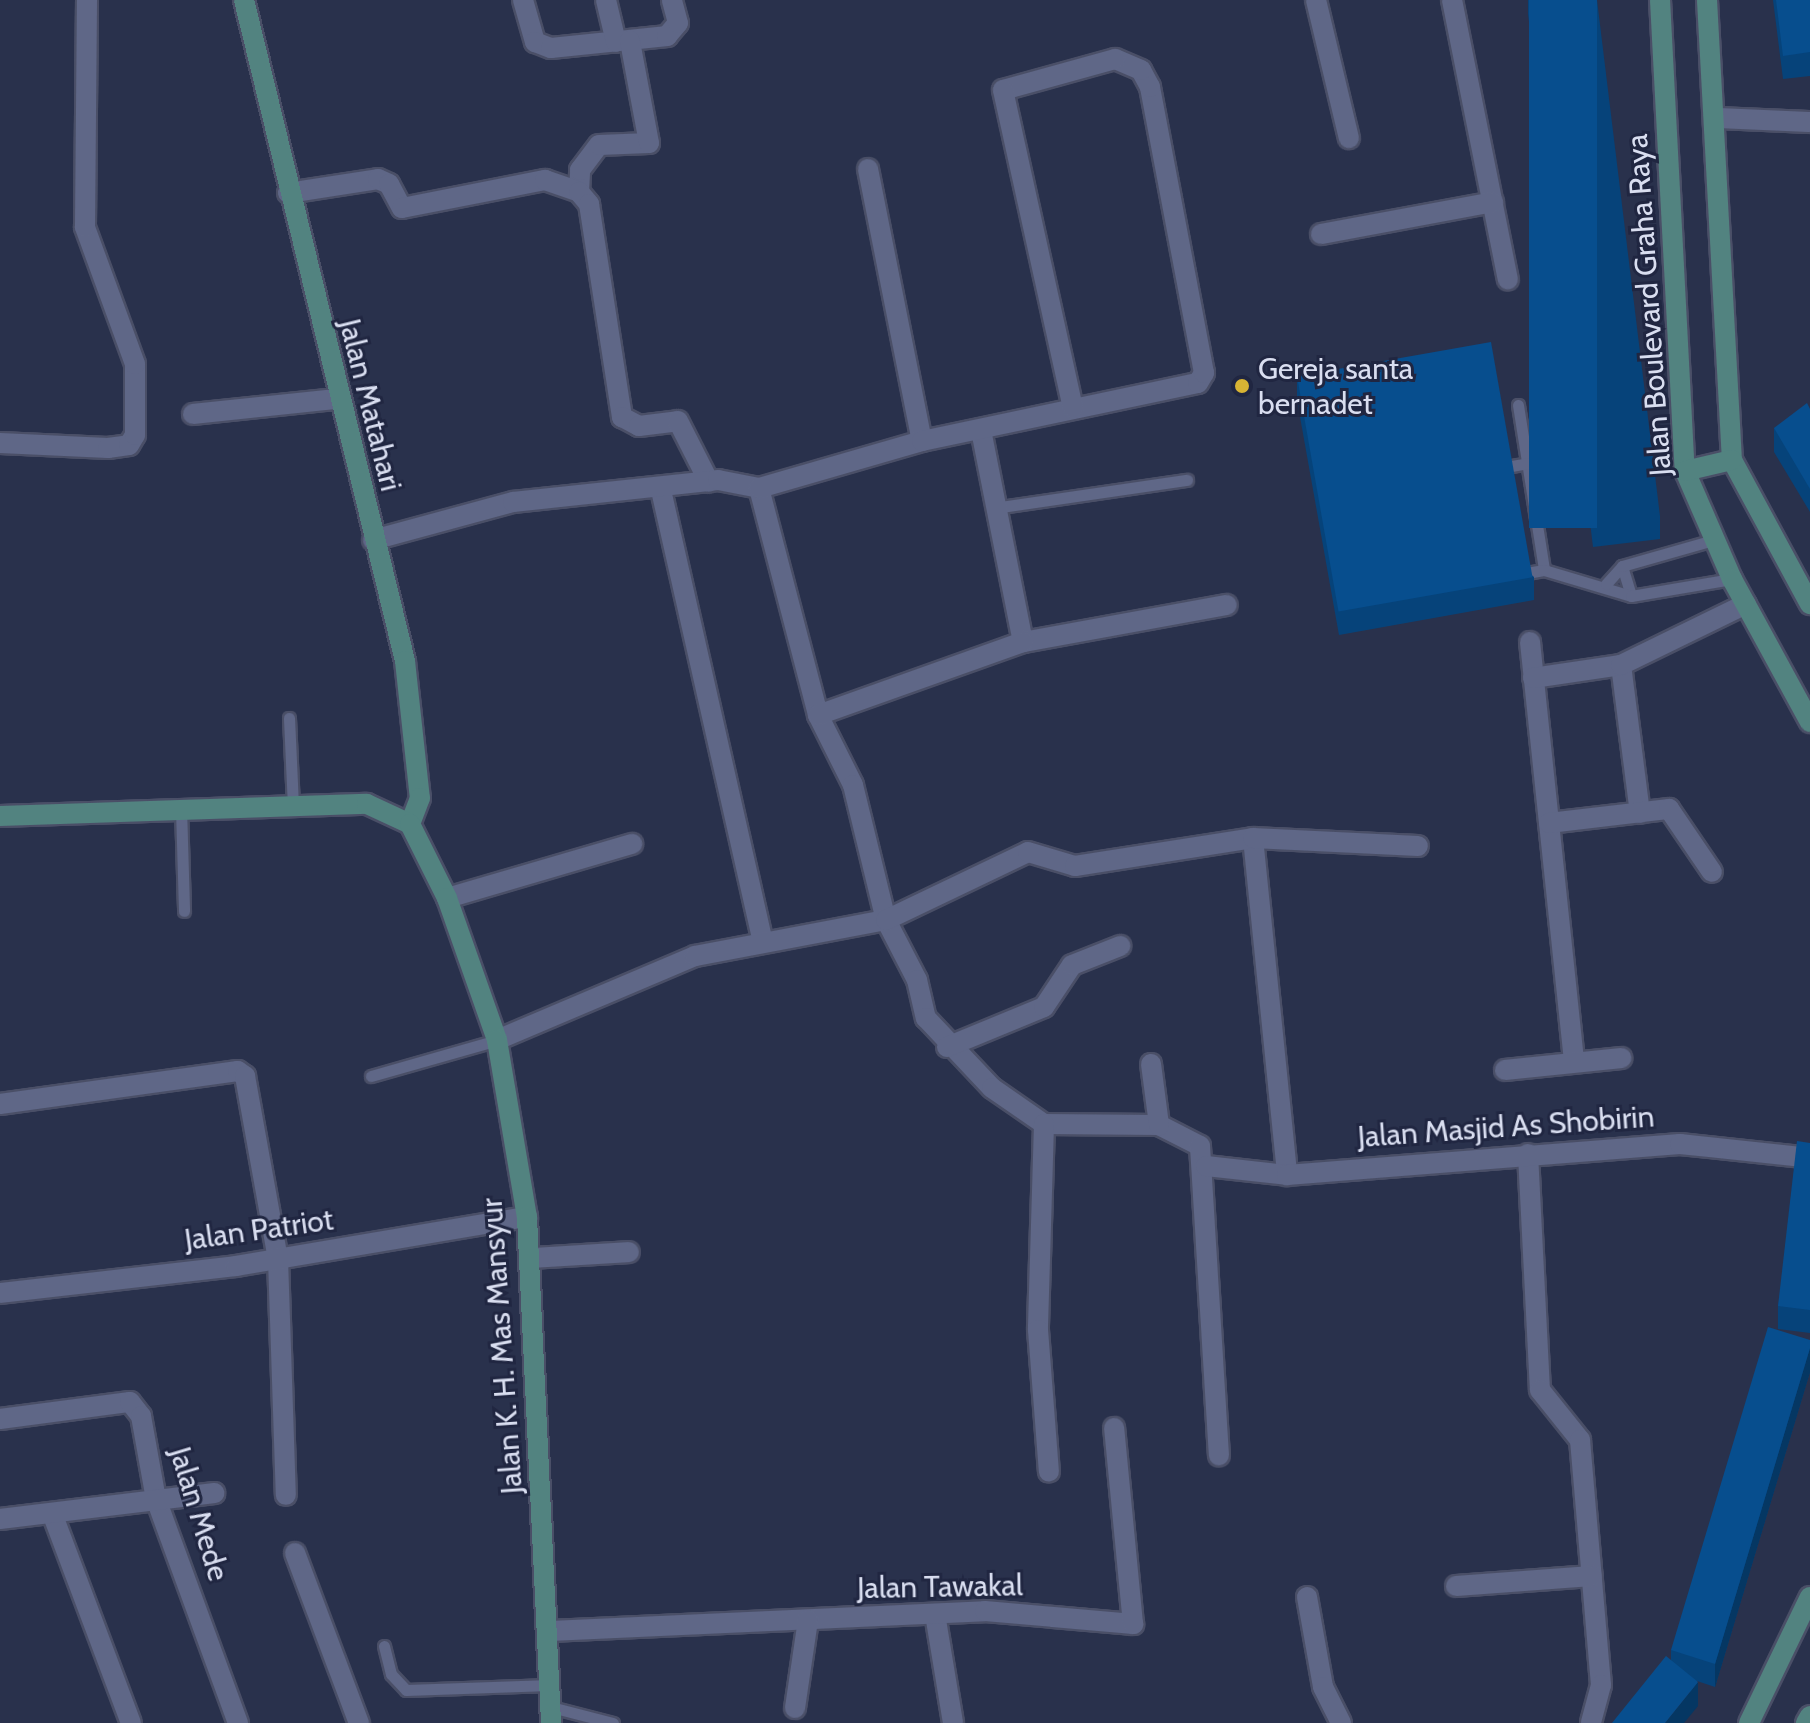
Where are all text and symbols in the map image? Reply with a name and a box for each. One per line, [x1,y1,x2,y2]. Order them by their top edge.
street label: Jalan Boulevard Graha Raya [1619,133,1679,477]
street label: Jalan Matahari [331,315,409,495]
place label: Gereja santa bernadet [1258,351,1413,422]
marker: Gereja santa bernadet [1233,377,1251,395]
street label: Jalan Masjid As Shobirin [1356,1099,1656,1155]
street label: Jalan K. H. Mas Mansyur [474,1197,530,1495]
street label: Jalan Patriot [182,1202,336,1258]
street label: Jalan Mede [162,1443,236,1585]
street label: Jalan Tawakal [857,1568,1023,1606]

